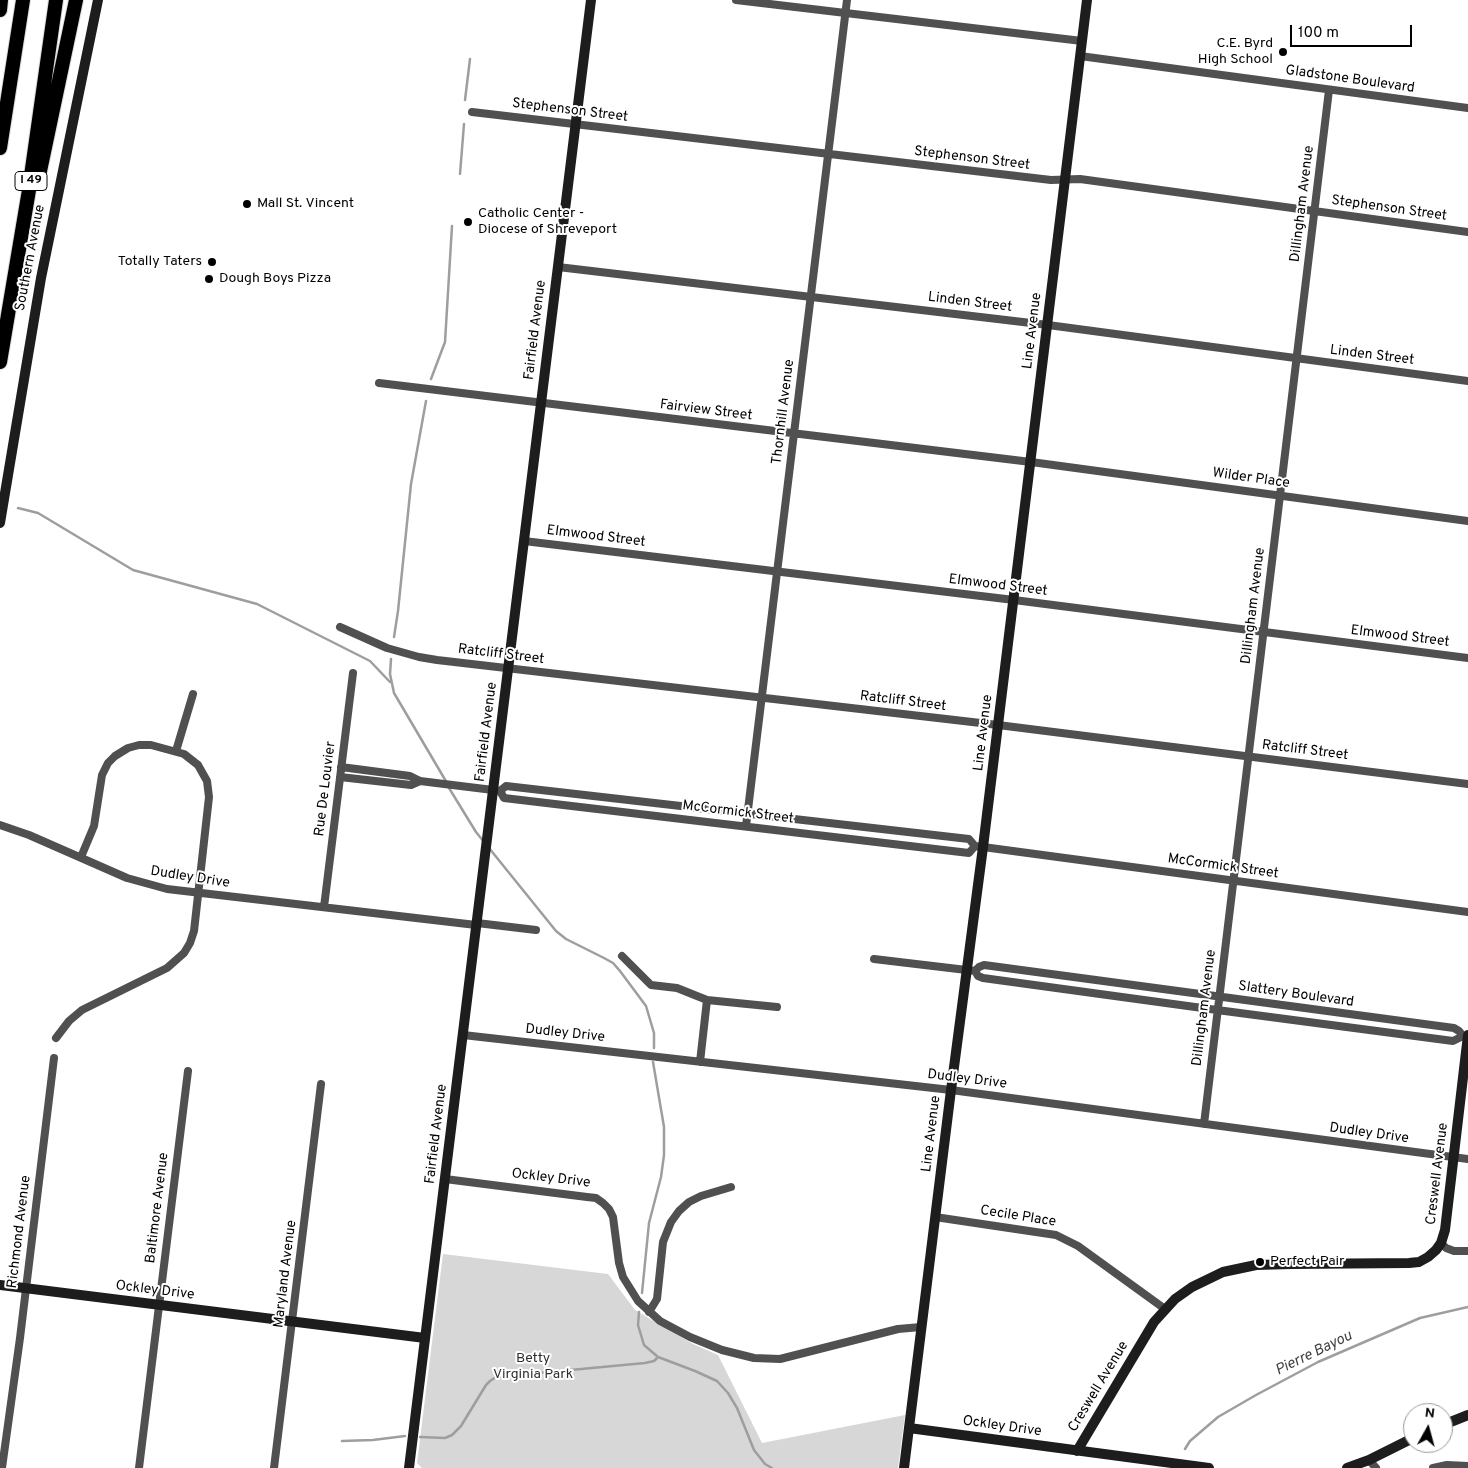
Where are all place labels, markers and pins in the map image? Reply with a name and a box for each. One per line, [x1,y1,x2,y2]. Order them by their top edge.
place label: C.E. Byrd High School [1198,36,1273,68]
marker: C.E. Byrd High School [1277,46,1289,58]
place label: Mall St. Vincent [257,196,354,212]
marker: Mall St. Vincent [241,198,253,210]
place label: Catholic Center - Diocese of Shreveport [478,206,617,238]
marker: Catholic Center - Diocese of Shreveport [462,216,474,228]
place label: Totally Taters [118,254,202,270]
marker: Totally Taters [206,256,218,268]
place label: Dough Boys Pizza [219,271,331,287]
marker: Dough Boys Pizza [203,273,215,285]
place label: Perfect Pair [1270,1254,1345,1270]
marker: Perfect Pair [1254,1256,1266,1268]

